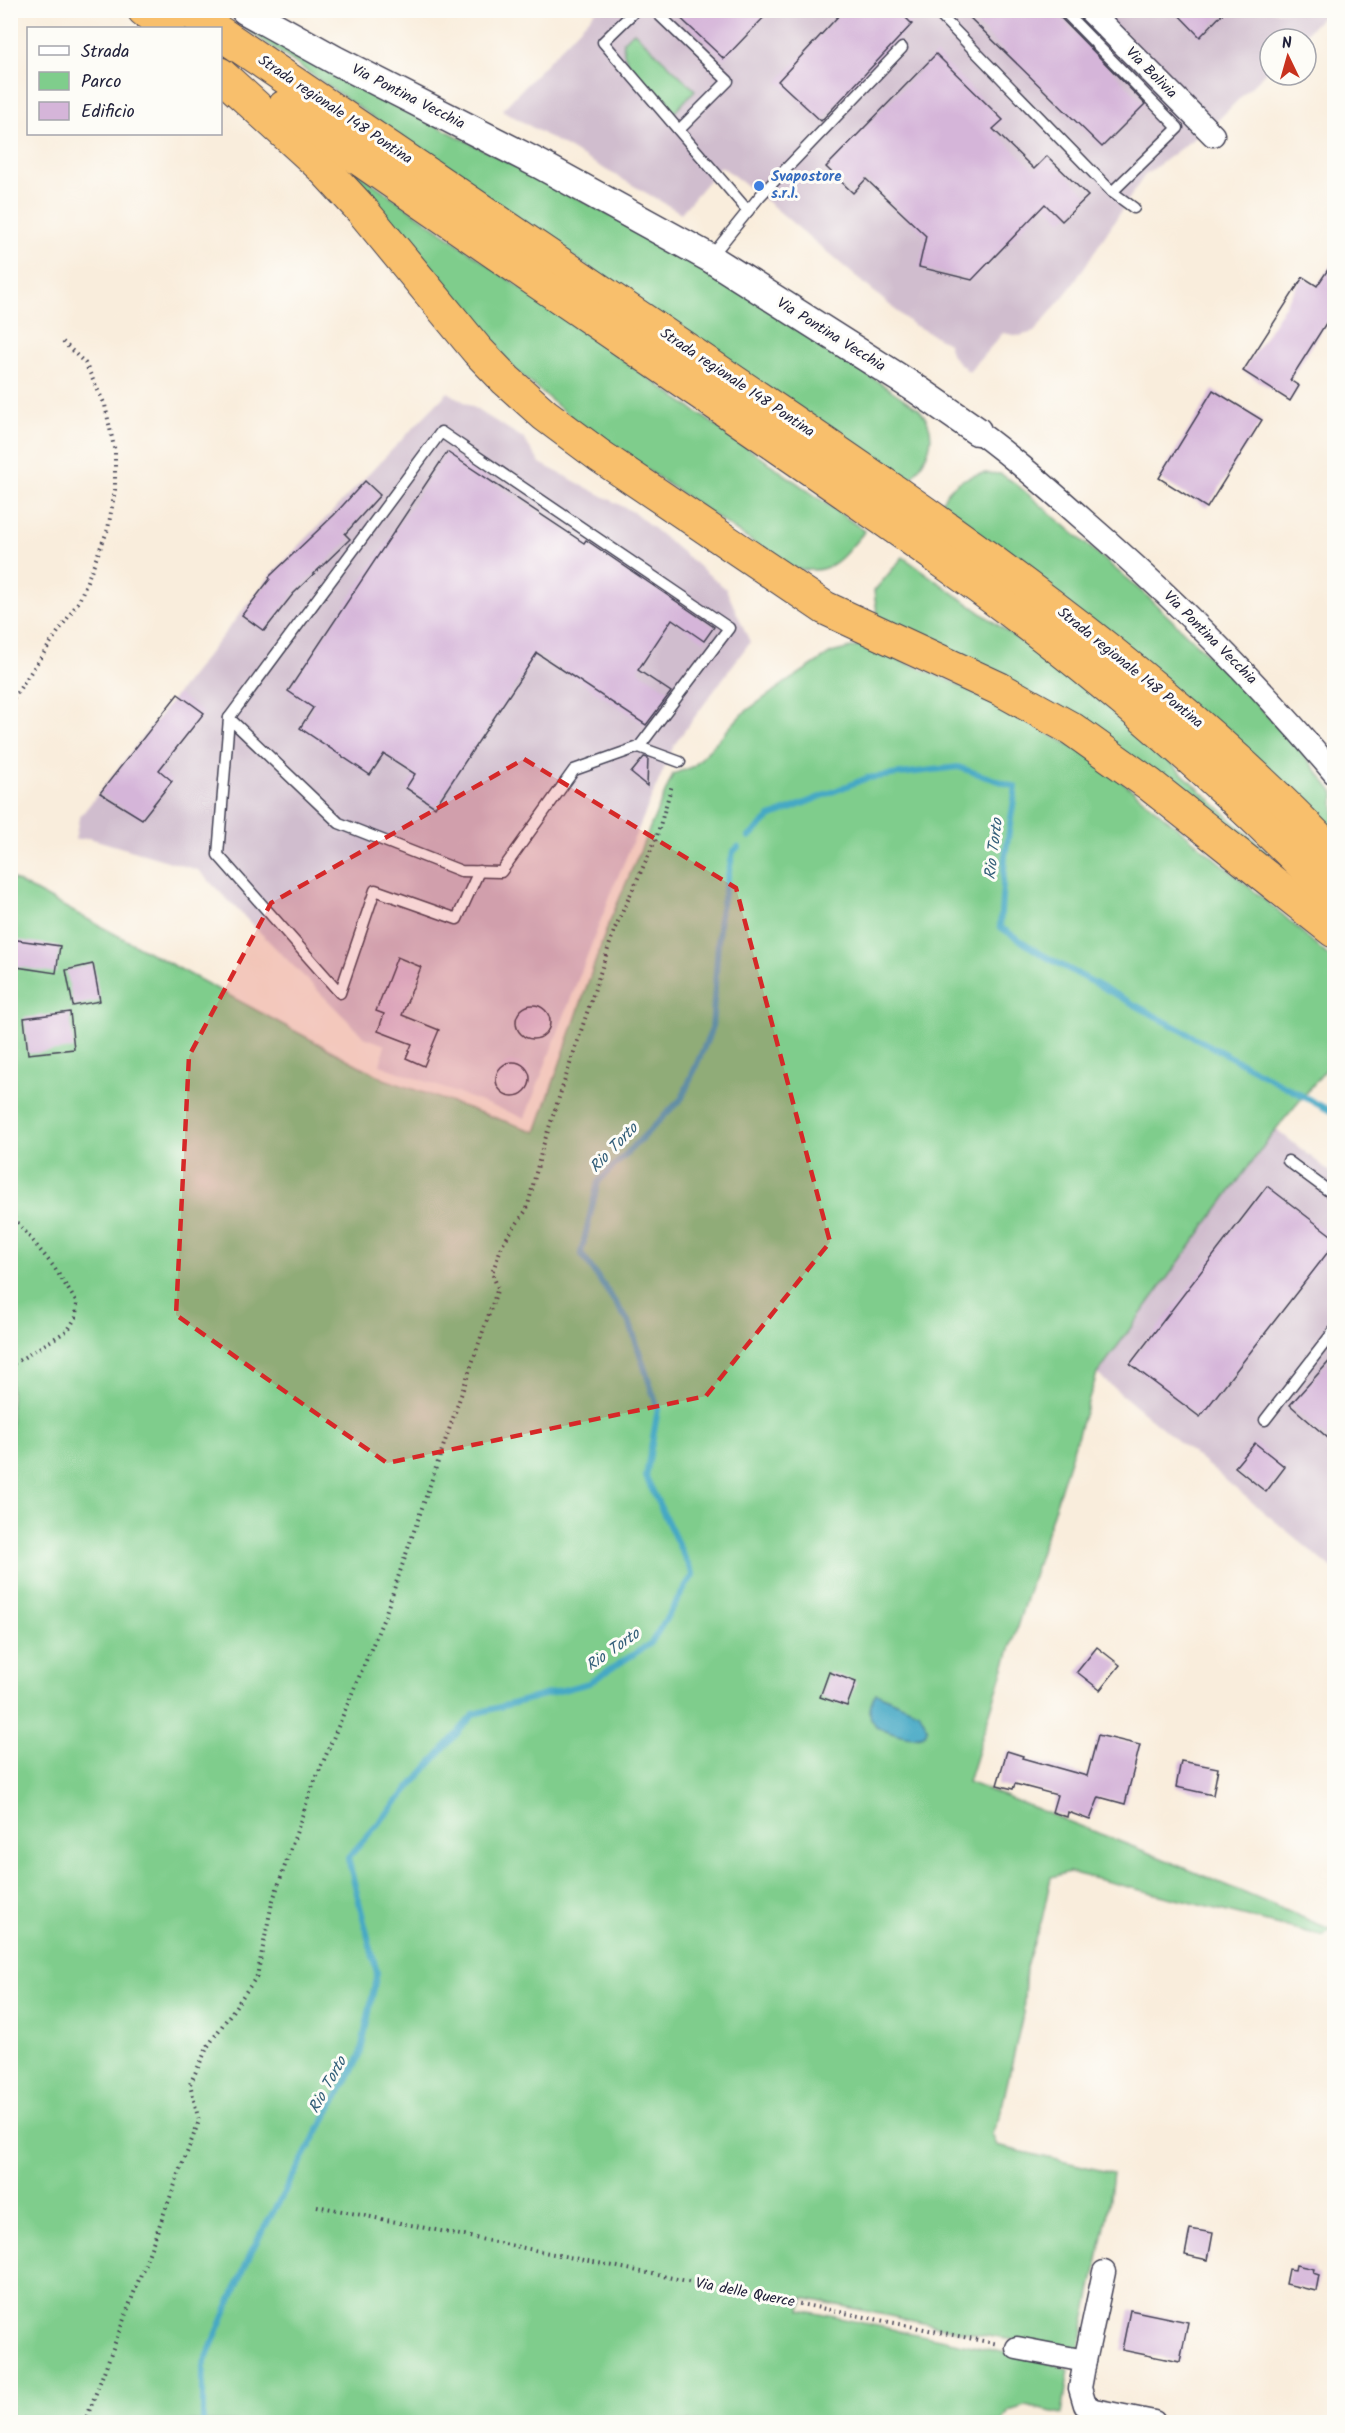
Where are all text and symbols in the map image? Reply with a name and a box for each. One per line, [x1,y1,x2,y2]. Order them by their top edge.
legend [27,27,222,135]
north arrow [1258,27,1318,87]
text: N [1281,31,1293,56]
text: Strada [81,38,129,67]
street label: Via Bolivia [1119,41,1183,105]
street label: Strada regionale 148 Pontina [253,49,417,171]
street label: Via Pontina Vecchia [347,58,469,136]
text: Parco [81,68,121,97]
text: Edificio [81,98,135,127]
place label: Svapostore s.r.l. [771,165,842,206]
marker: Svapostore s.r.l. [752,179,766,193]
street label: Via Pontina Vecchia [772,292,890,378]
street label: Strada regionale 148 Pontina [655,322,819,444]
street label: Via Pontina Vecchia [1157,585,1263,691]
street label: Strada regionale 148 Pontina [1052,601,1208,735]
water label: Rio Torto [978,815,1010,881]
water label: Rio Torto [584,1116,646,1179]
water label: Rio Torto [581,1621,647,1678]
water label: Rio Torto [302,2051,355,2118]
street label: Via delle Querce [693,2272,797,2314]

